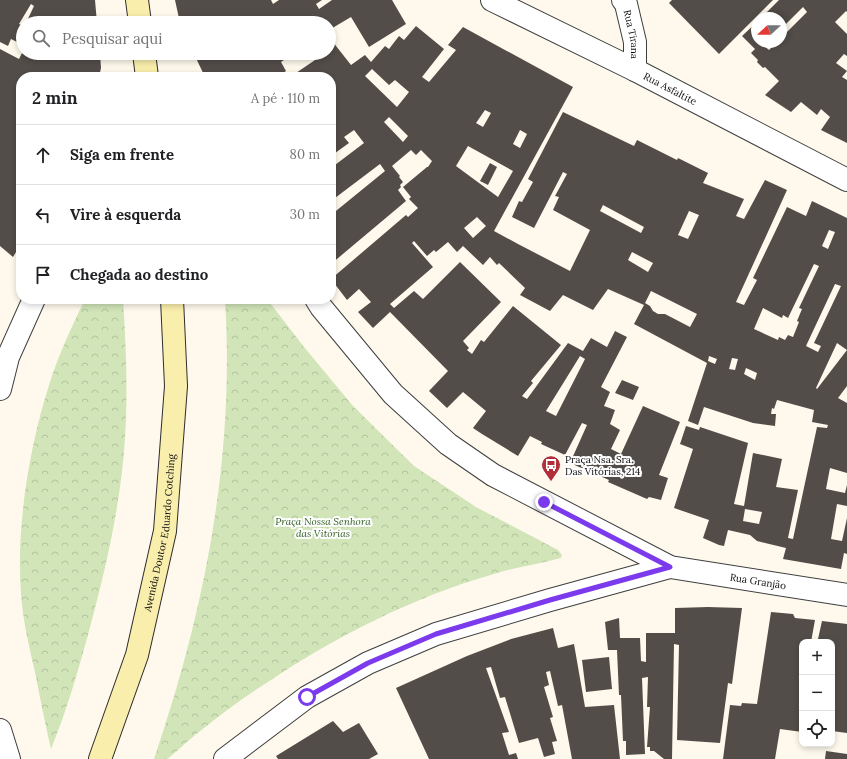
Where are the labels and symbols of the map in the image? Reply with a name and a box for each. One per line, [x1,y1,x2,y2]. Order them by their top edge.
street label: Rua Tirana [621,8,641,59]
north arrow [751,12,787,48]
street label: Rua Asfaltite [641,70,700,108]
street label: Avenida Doutor Eduardo Cotching [141,453,178,614]
place label: Praça Nsa. Sra. Das Vitórias, 214 [565,453,641,478]
bus stop icon: Praça Nsa. Sra. Das Vitórias, 214 [540,454,562,482]
route end [535,493,553,511]
park label: Praça Nossa Senhora das Vitórias [275,515,371,540]
street label: Rua Granjão [729,571,787,592]
route start [298,688,316,706]

